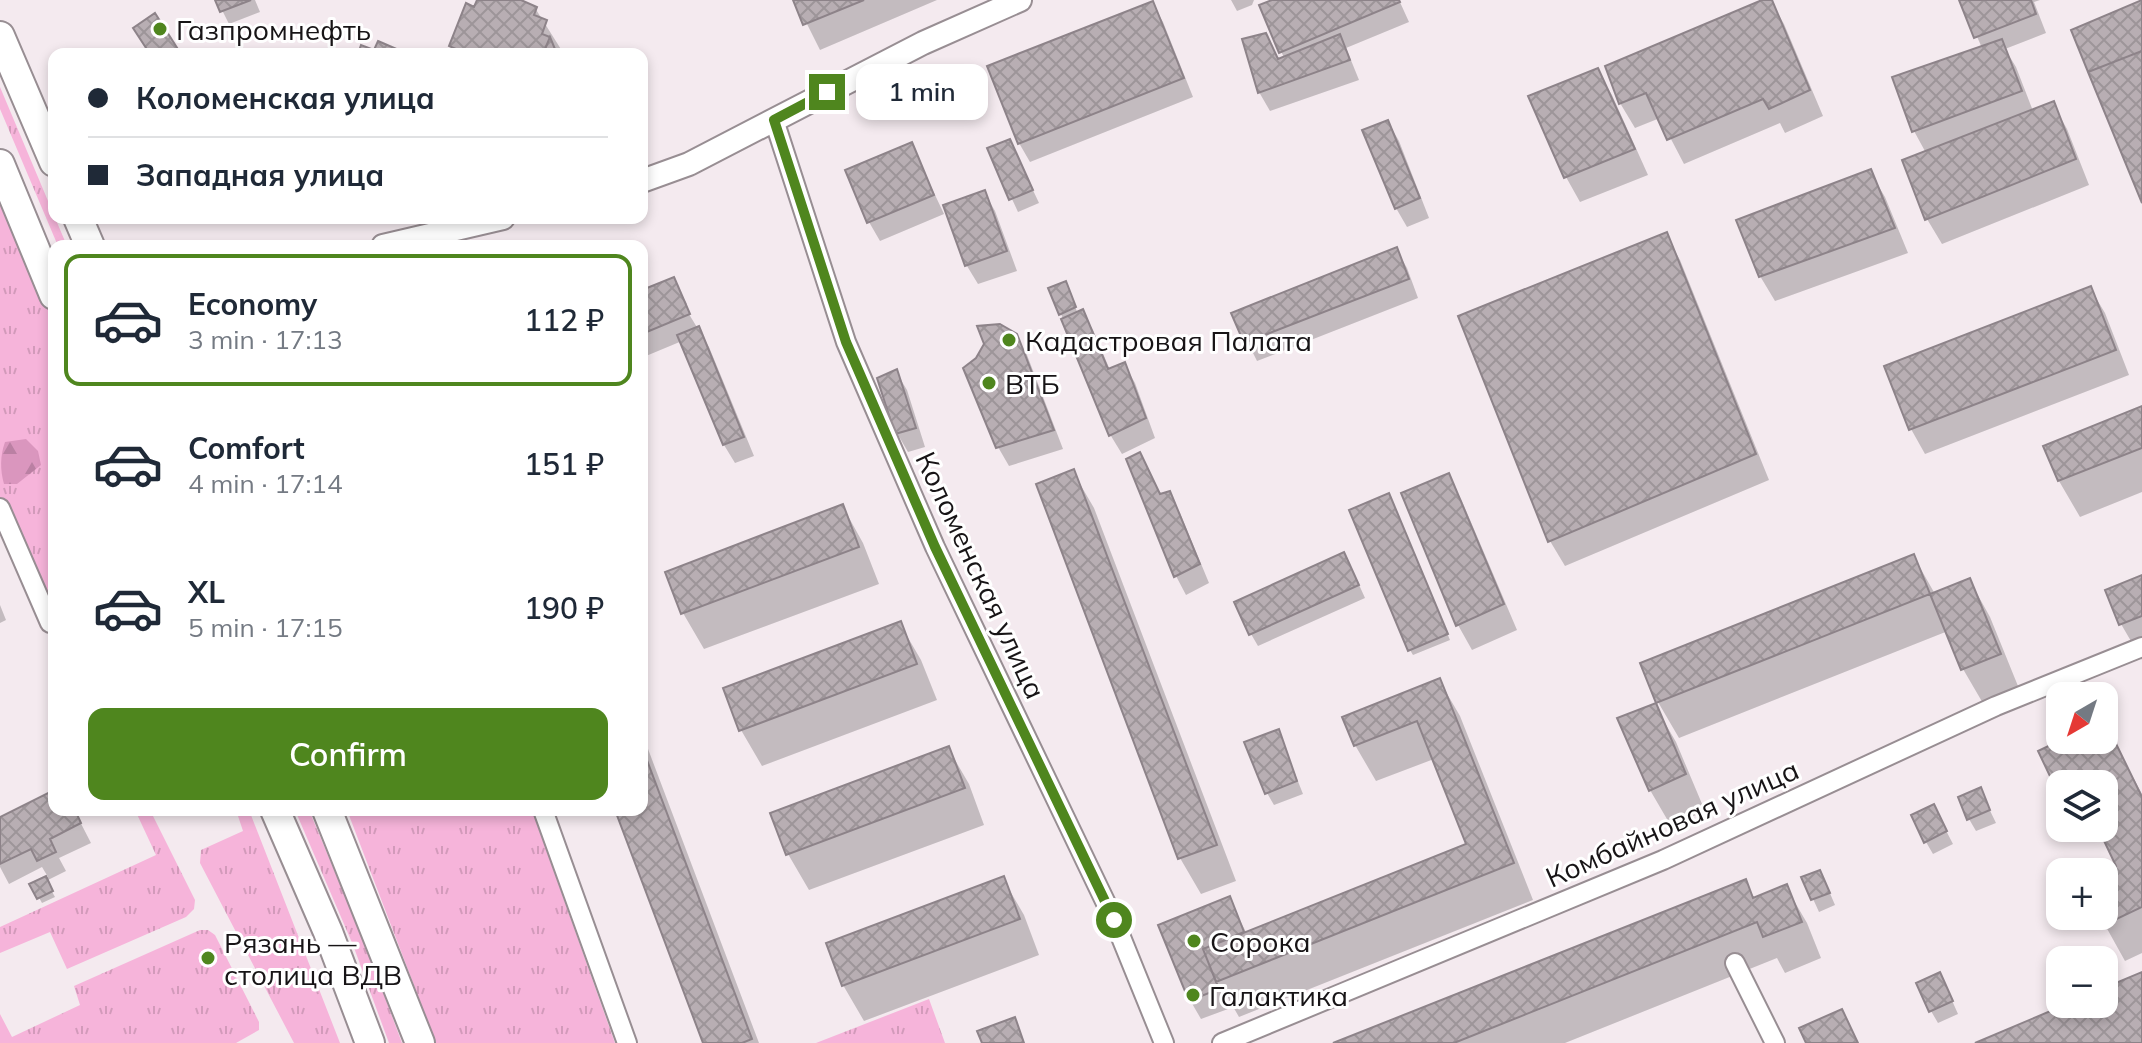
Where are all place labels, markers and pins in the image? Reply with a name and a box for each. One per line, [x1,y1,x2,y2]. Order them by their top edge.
place label: Газпромнефть [176,12,371,47]
marker: Газпромнефть [151,20,169,38]
place label: Кадастровая Палата [1025,323,1312,358]
marker: Кадастровая Палата [1000,331,1018,349]
place label: ВТБ [1005,366,1060,401]
marker: ВТБ [980,374,998,392]
place label: Сорока [1210,924,1311,959]
place label: Рязань — столица ВДВ [224,925,402,992]
marker: Сорока [1185,932,1203,950]
marker: Рязань — столица ВДВ [199,949,217,967]
place label: Галактика [1209,978,1348,1013]
marker: Галактика [1184,986,1202,1004]

